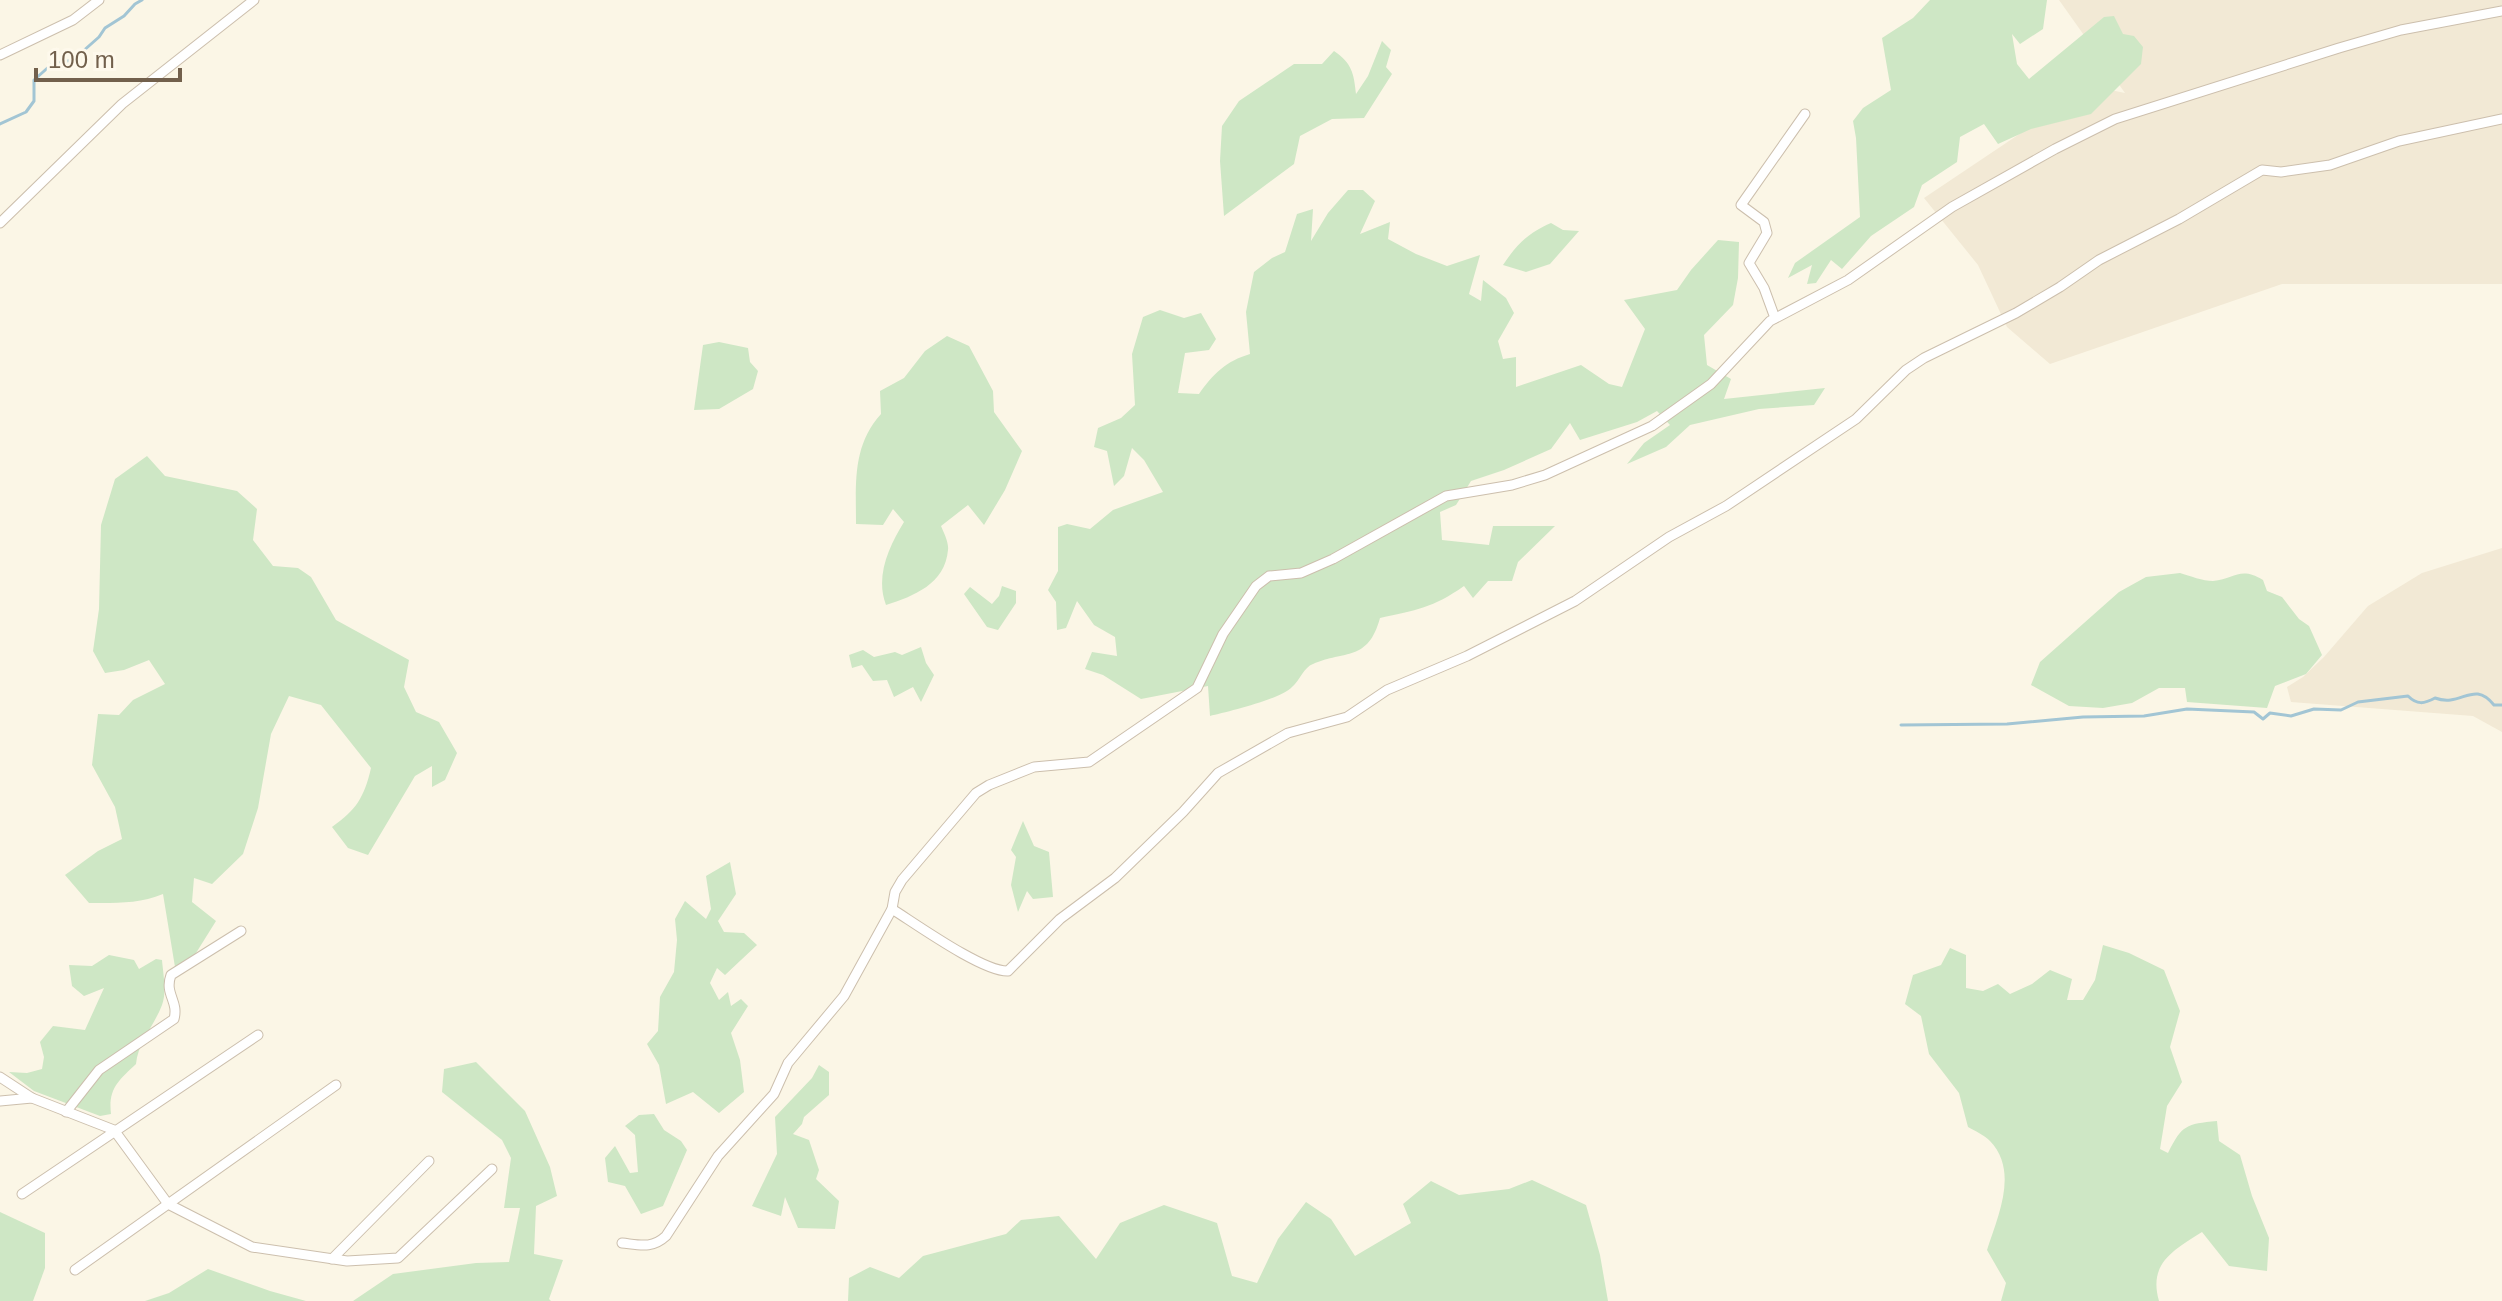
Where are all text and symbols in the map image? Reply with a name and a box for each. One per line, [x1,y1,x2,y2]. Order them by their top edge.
scale bar [36,32,180,82]
text: 100 m [48,46,115,73]

